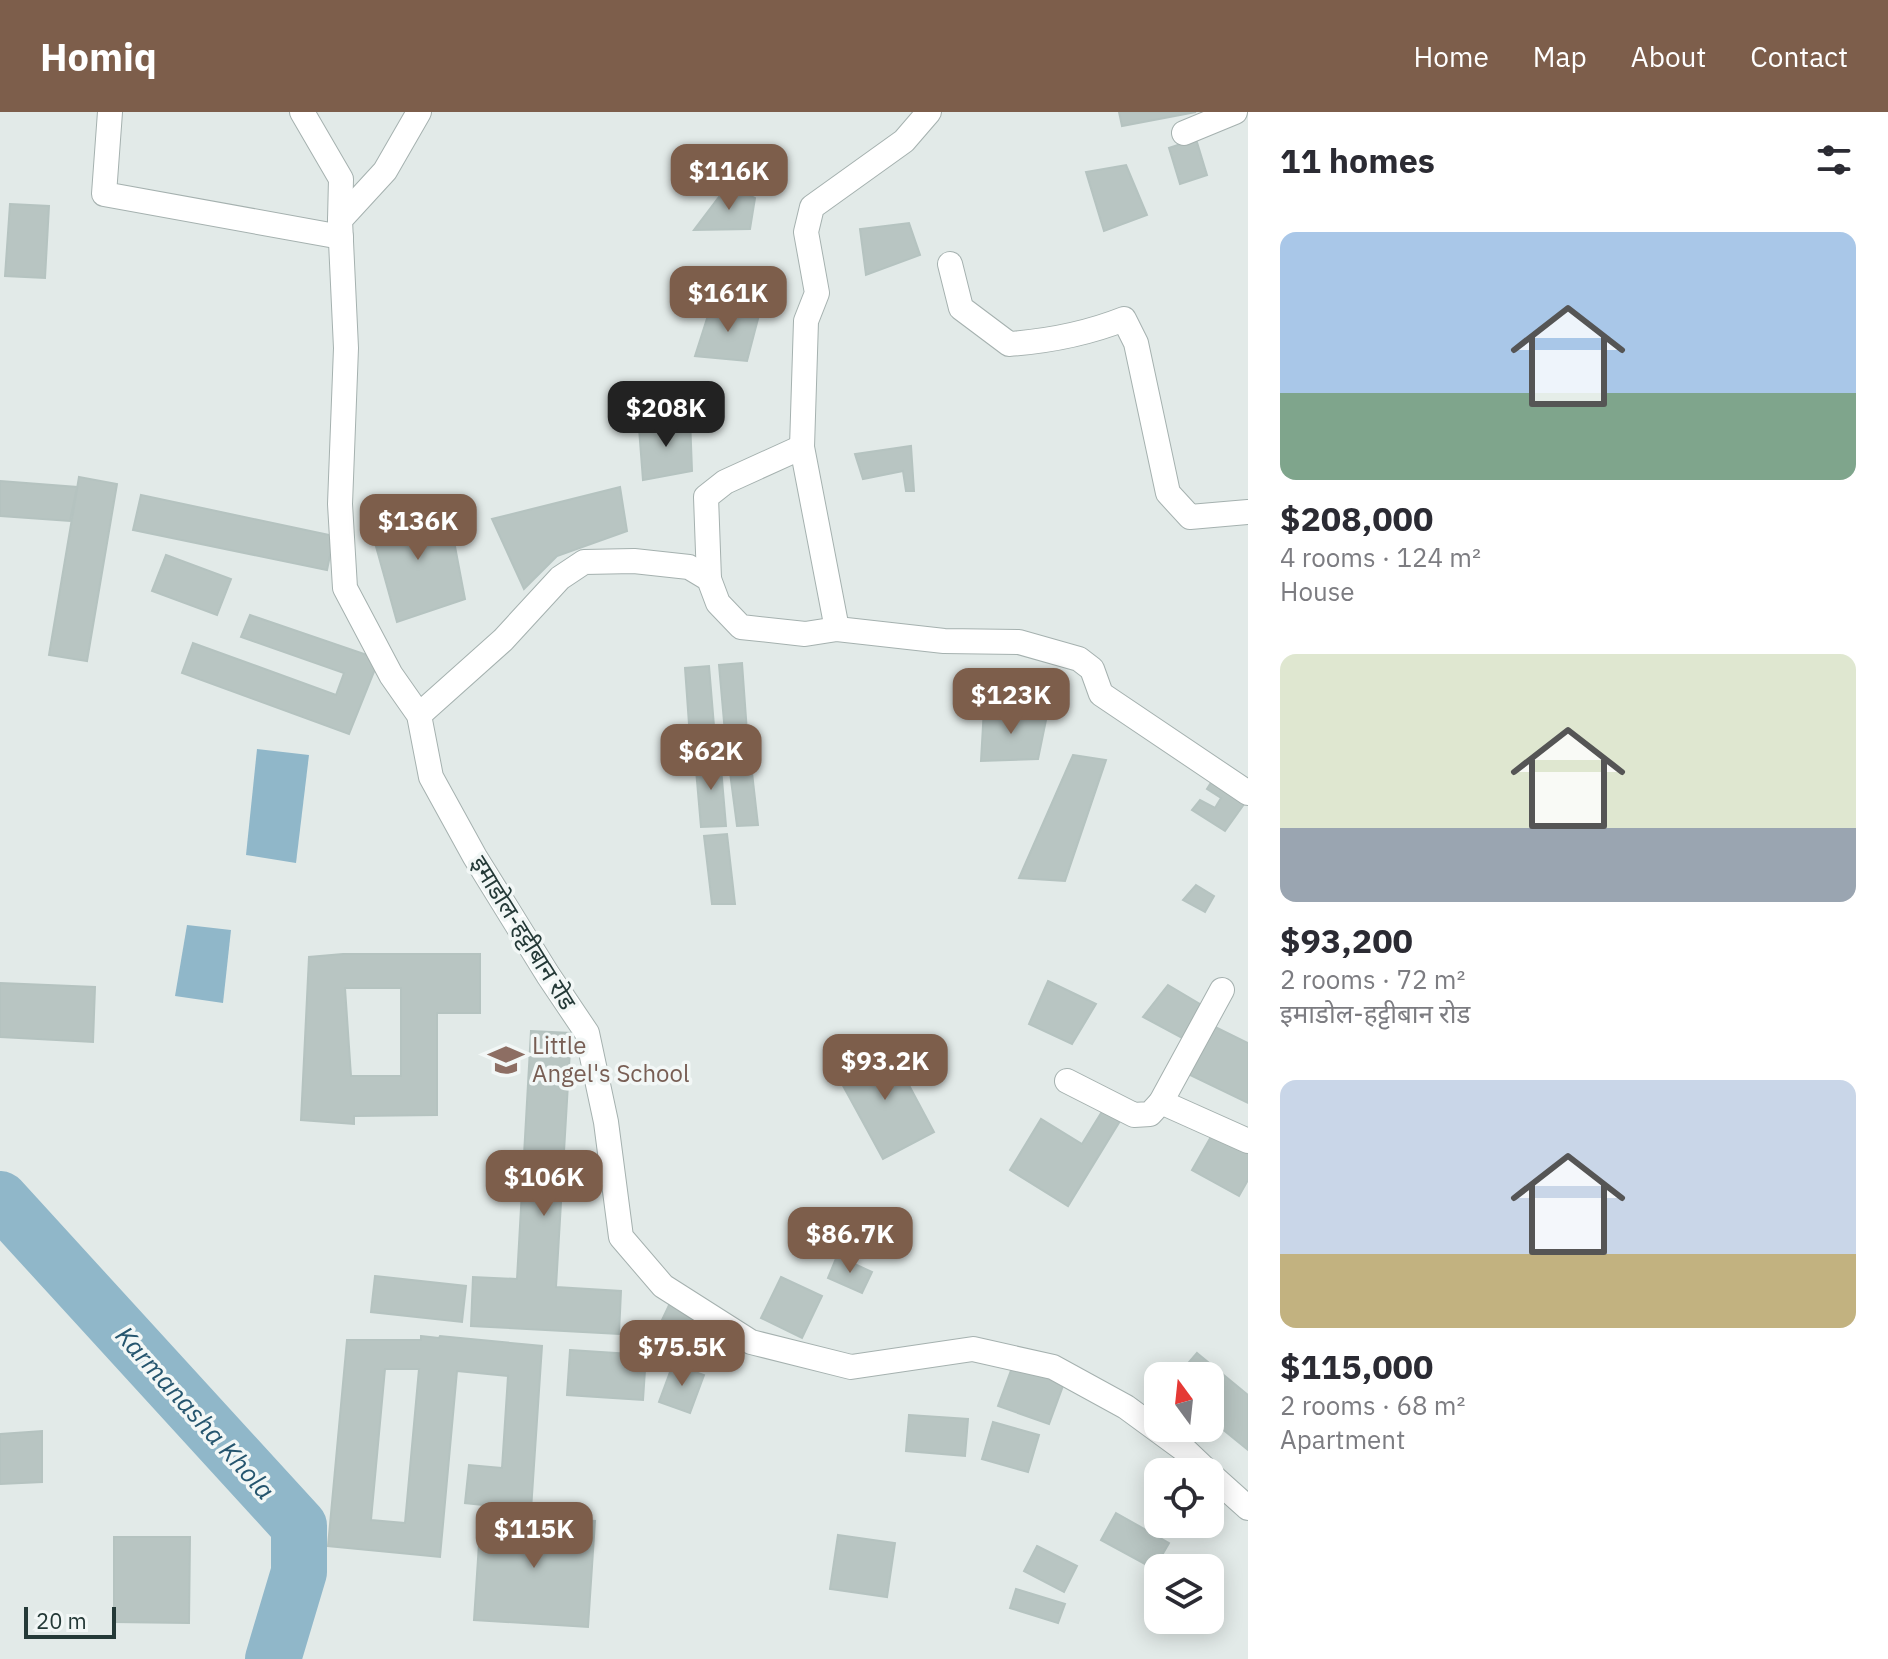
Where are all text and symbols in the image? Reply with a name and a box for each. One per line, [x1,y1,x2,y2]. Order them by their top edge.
text: Homiq [40,32,157,81]
text: Home [1413,38,1489,75]
text: Map [1533,38,1587,75]
text: About [1631,38,1706,75]
text: Contact [1750,38,1848,75]
text: 11 homes [1280,138,1435,182]
icon: filters [1812,138,1856,182]
pin: $116K [673,144,785,212]
text: $116K [689,153,769,187]
pin: $161K [672,266,784,334]
text: $161K [688,275,768,309]
icon: home [1496,284,1640,428]
pin: $208K [610,381,722,449]
text: $208K [626,390,706,424]
pin: $136K [362,494,474,562]
text: $208,000 [1280,496,1433,540]
text: $136K [378,503,458,537]
text: 4 rooms · 124 m² [1280,540,1481,574]
text: House [1280,574,1355,608]
pin: $123K [955,668,1067,736]
text: $123K [971,677,1051,711]
icon: home [1496,706,1640,850]
pin: $62K [664,724,758,792]
text: $62K [679,733,743,767]
street label: इमाडोल-हट्टीबान रोड [464,849,585,1016]
text: $93,200 [1280,918,1413,962]
text: 2 rooms · 72 m² [1280,962,1465,996]
text: इमाडोल-हट्टीबान रोड [1280,996,1470,1030]
place label: Little Angel's School [532,1029,689,1089]
pin: $93.2K [820,1034,950,1102]
school or university icon: Little Angel's School [487,1041,525,1079]
text: $93.2K [841,1043,929,1077]
icon: home [1496,1132,1640,1276]
pin: $106K [488,1150,600,1218]
text: $106K [504,1159,584,1193]
pin: $86.7K [785,1207,915,1275]
text: $86.7K [806,1216,894,1250]
water label: Karmanasha Khola [109,1319,283,1506]
pin: $75.5K [617,1320,747,1388]
text: $75.5K [638,1329,726,1363]
text: $115,000 [1280,1344,1433,1388]
north arrow [1144,1362,1224,1442]
map controls [1144,1362,1224,1634]
text: 2 rooms · 68 m² [1280,1388,1465,1422]
text: Apartment [1280,1422,1405,1456]
button: locate [1144,1458,1224,1538]
pin: $115K [478,1502,590,1570]
text: $115K [494,1511,574,1545]
button: layers [1144,1554,1224,1634]
scale bar [24,1603,116,1639]
text: 20 m [36,1606,87,1635]

